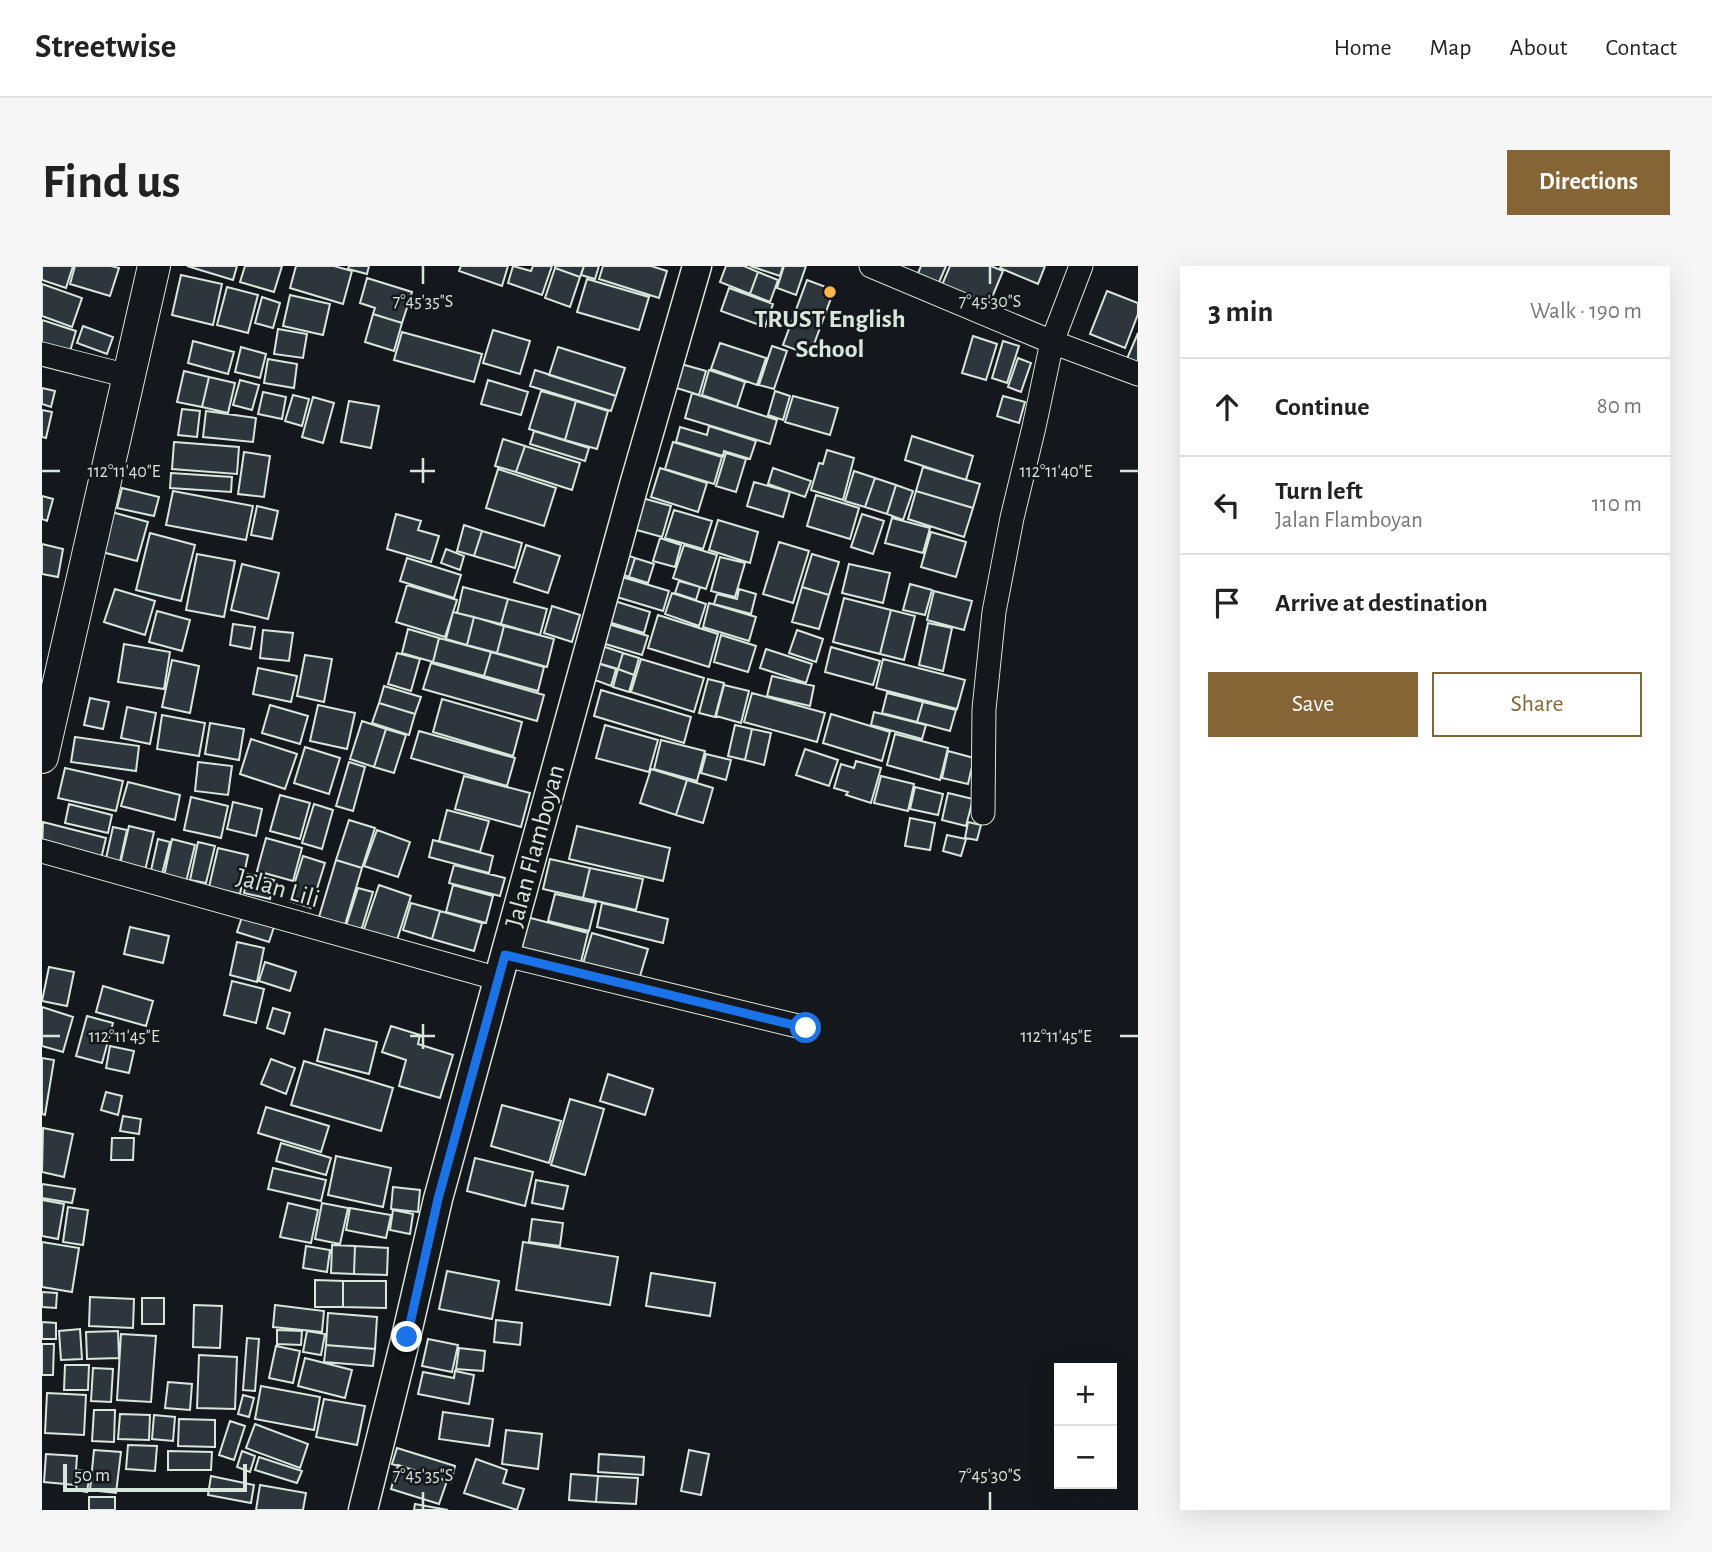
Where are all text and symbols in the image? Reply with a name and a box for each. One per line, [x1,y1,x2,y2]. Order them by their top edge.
text: Streetwise [35,31,176,64]
text: Home [1334,36,1392,60]
text: Map [1430,36,1472,60]
text: About [1510,36,1567,60]
text: Contact [1605,36,1677,60]
button: Directions [1507,150,1670,215]
text: Find us [42,158,181,207]
marker: TRUST English School [822,284,838,300]
text: 7°45'35"S [393,293,453,311]
text: 7°45'30"S [959,293,1021,311]
text: 3 min [1208,297,1273,327]
text: Walk · 190 m [1530,300,1642,323]
place label: TRUST English School [754,306,906,362]
icon: ahead [1208,388,1246,426]
text: Continue [1275,394,1370,420]
text: 80 m [1597,395,1642,418]
text: 112°11'40"E [87,463,161,481]
text: 112°11'40"E [1019,463,1093,481]
text: Turn left [1275,478,1363,504]
icon: left [1208,486,1246,524]
text: 110 m [1592,493,1642,516]
text: Jalan Flamboyan [1275,509,1423,532]
icon: arrive [1208,584,1246,622]
text: Arrive at destination [1275,590,1488,616]
button: Save [1208,672,1418,737]
button: Share [1432,672,1642,737]
street label: Jalan Flamboyan [501,762,569,930]
street label: Jalan Lili [233,864,323,912]
route start [790,1012,821,1043]
text: 112°11'45"E [88,1028,160,1046]
text: 112°11'45"E [1020,1028,1092,1046]
route end [391,1321,422,1352]
map controls [1054,1363,1117,1489]
button: + [1054,1363,1117,1426]
button: − [1054,1426,1117,1489]
scale bar [63,1461,247,1493]
text: 50 m [74,1466,110,1485]
text: 7°45'35"S [393,1467,453,1485]
text: 7°45'30"S [959,1467,1021,1485]

